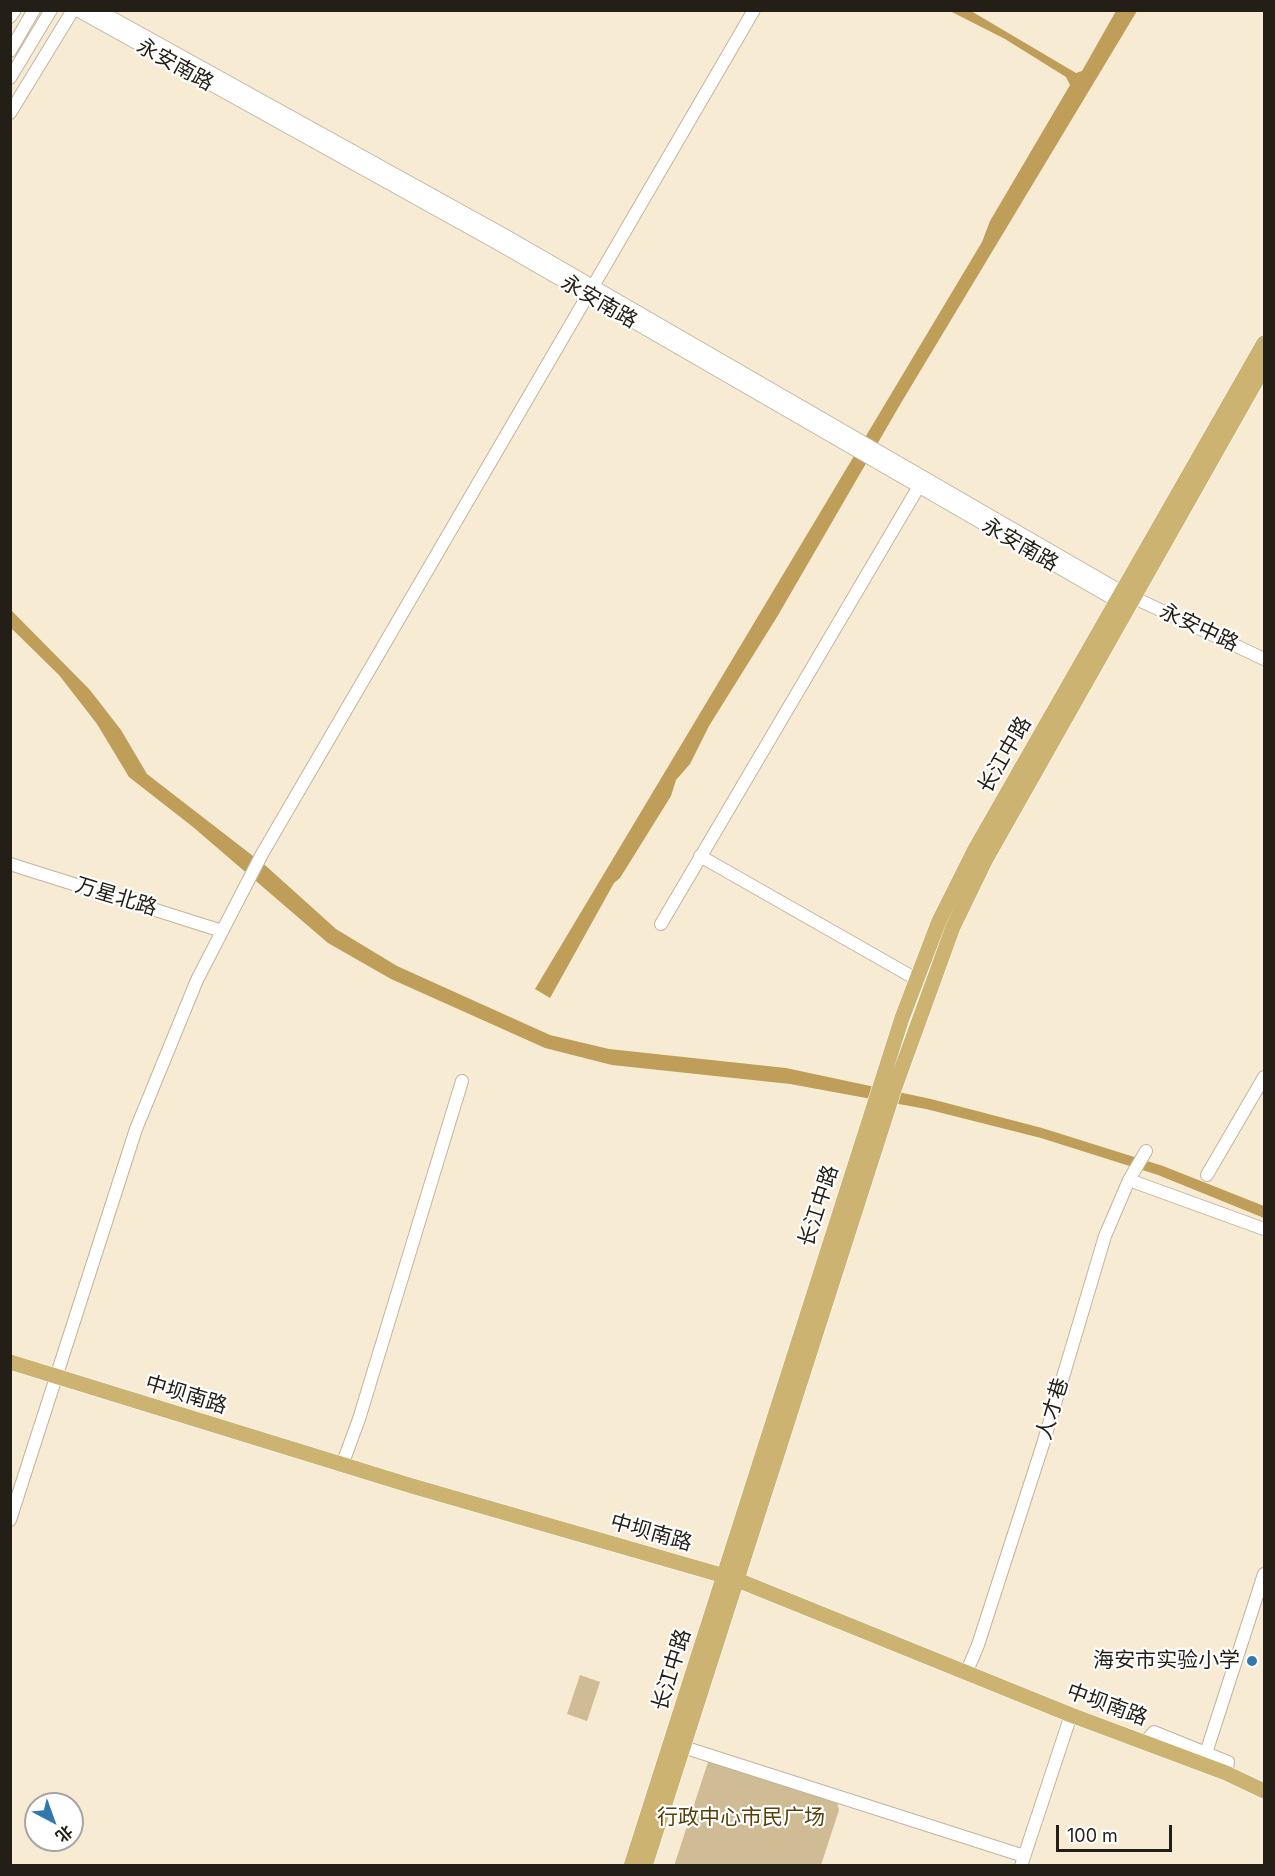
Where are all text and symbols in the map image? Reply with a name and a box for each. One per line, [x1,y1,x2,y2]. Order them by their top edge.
street label: 永安南路 [132,34,218,96]
street label: 永安南路 [556,270,642,334]
street label: 永安南路 [977,513,1063,577]
street label: 永安中路 [1156,599,1242,657]
street label: 长江中路 [973,712,1037,798]
street label: 万星北路 [72,873,160,921]
street label: 长江中路 [794,1162,844,1250]
street label: 中坝南路 [142,1371,230,1419]
street label: 人才巷 [1032,1375,1074,1443]
street label: 中坝南路 [607,1509,695,1557]
street label: 长江中路 [648,1626,696,1714]
place label: 海安市实验小学 [1093,1648,1240,1674]
marker: 海安市实验小学 [1245,1654,1259,1668]
street label: 中坝南路 [1063,1679,1151,1731]
north arrow [24,1792,84,1852]
park label: 行政中心市民广场 [657,1805,825,1831]
scale bar [1059,1813,1174,1851]
text: 北 [52,1821,77,1847]
text: 100 m [1067,1825,1118,1846]

